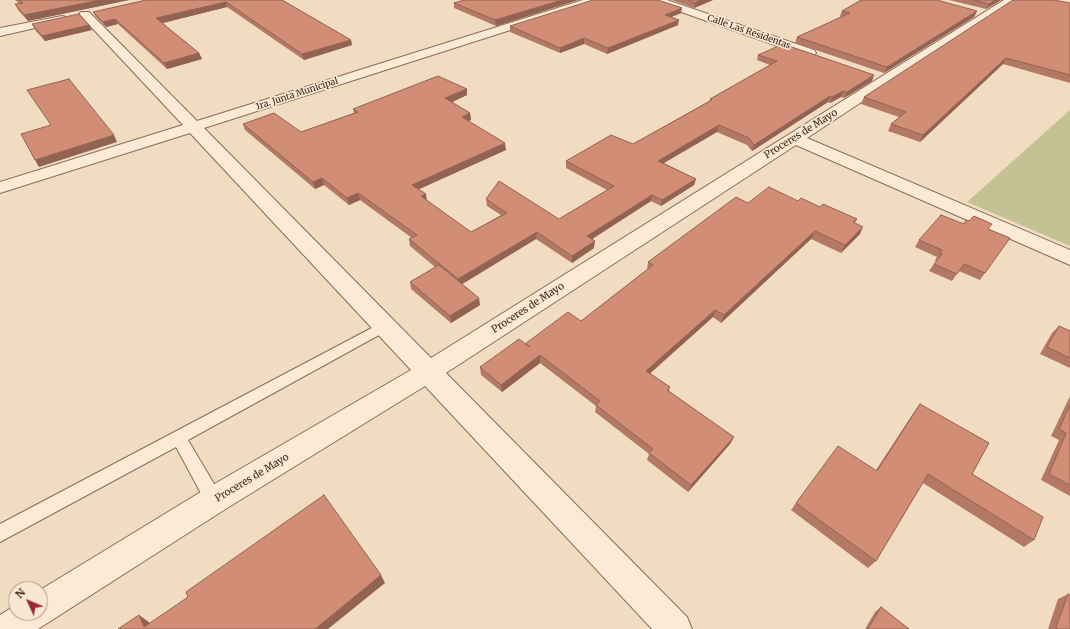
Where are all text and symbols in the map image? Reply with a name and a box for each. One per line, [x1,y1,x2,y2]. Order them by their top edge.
street label: Calle Las Residentas [706,13,792,51]
street label: 1ra. Junta Municipal [254,76,340,112]
street label: Proceres de Mayo [762,107,840,161]
street label: Proceres de Mayo [489,280,567,336]
street label: Proceres de Mayo [213,451,291,505]
north arrow [8,581,48,621]
text: N [12,585,28,601]

